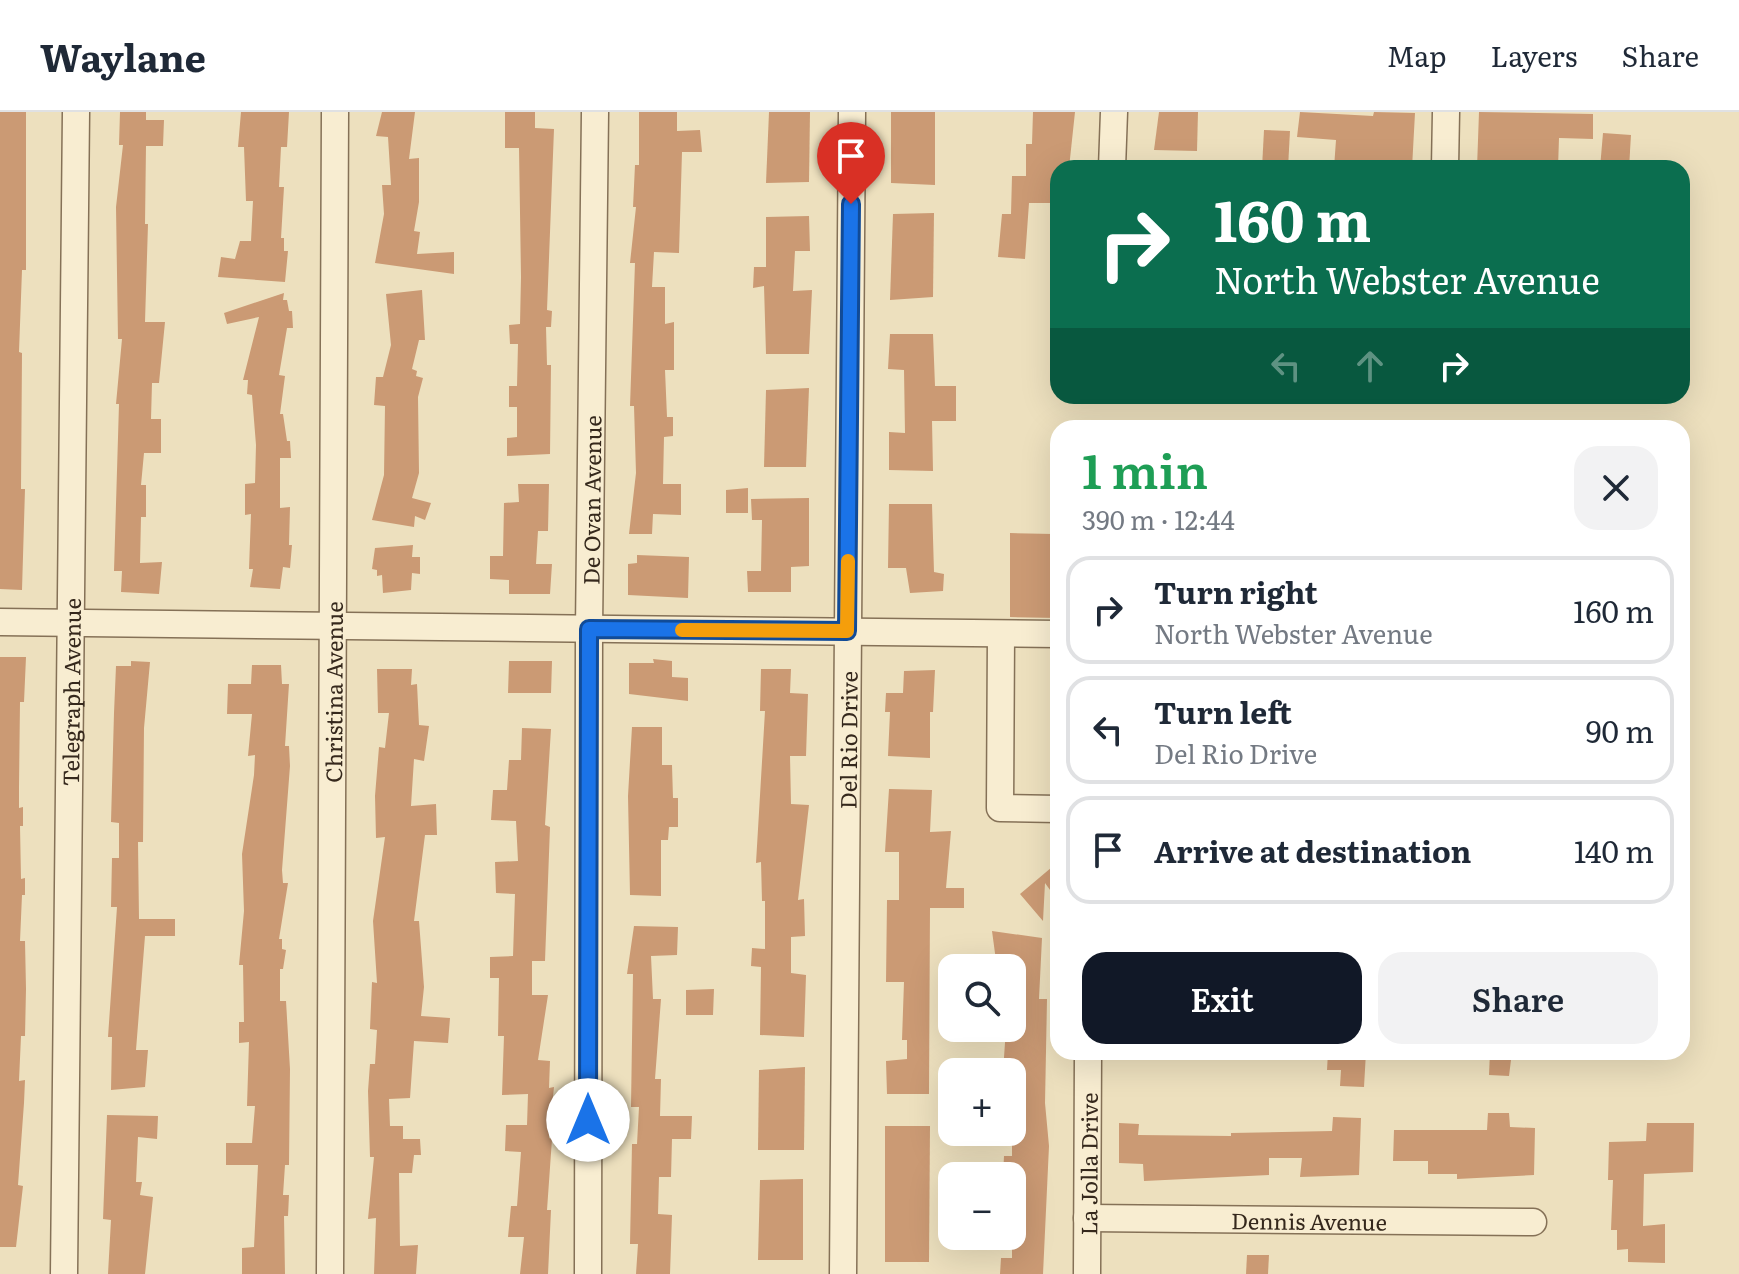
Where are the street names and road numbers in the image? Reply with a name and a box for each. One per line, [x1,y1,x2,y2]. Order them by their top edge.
street label: De Ovan Avenue [573,415,608,585]
street label: Telegraph Avenue [53,598,87,786]
street label: Christina Avenue [316,601,349,783]
street label: Del Rio Drive [830,671,864,809]
street label: La Jolla Drive [1071,1092,1104,1236]
street label: Dennis Avenue [1231,1203,1387,1237]

